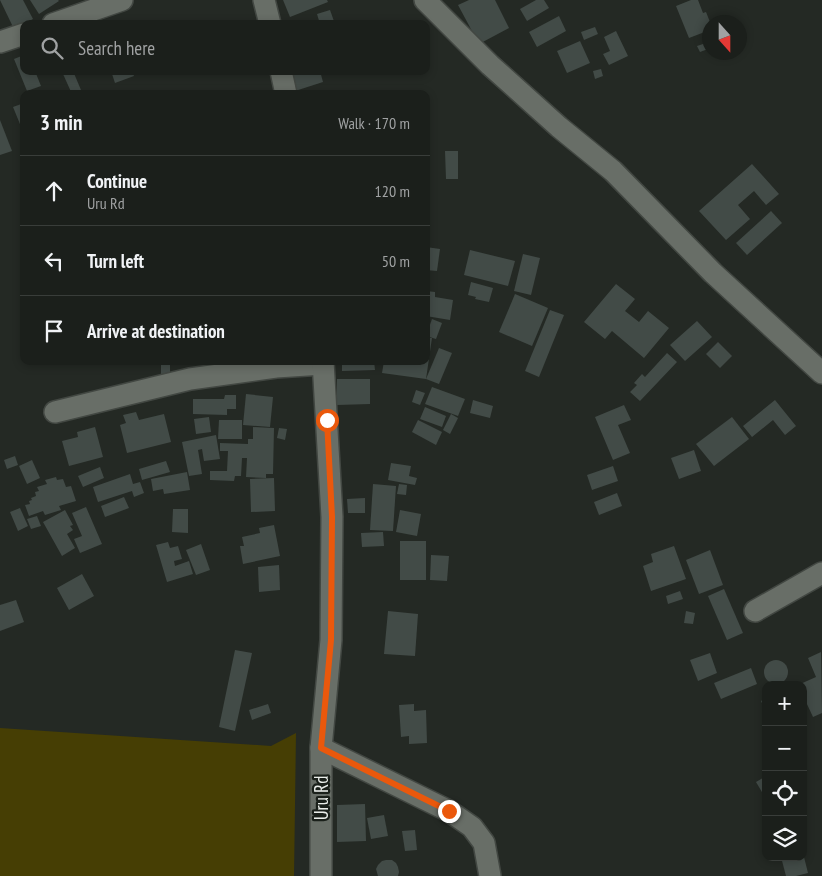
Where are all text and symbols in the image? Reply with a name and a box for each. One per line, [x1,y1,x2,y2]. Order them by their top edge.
north arrow [702,15,747,60]
search box [20,20,430,75]
icon: search [38,34,66,62]
text: Search here [78,36,155,60]
text: 3 min [40,109,82,136]
text: Walk · 170 m [338,113,410,133]
text: Continue [87,169,147,193]
icon: ahead [40,177,68,205]
text: 120 m [375,181,410,201]
text: Uru Rd [87,193,125,213]
icon: left [40,247,68,275]
text: Turn left [87,249,144,273]
text: 50 m [382,251,410,271]
icon: arrive [40,317,68,345]
text: Arrive at destination [87,319,225,343]
route start [316,409,339,432]
map controls [762,681,807,861]
button: + [762,681,807,726]
button: − [762,726,807,771]
button: locate [762,771,807,816]
street label: Uru Rd [309,776,333,820]
route end [438,800,461,823]
button: layers [762,816,807,861]

